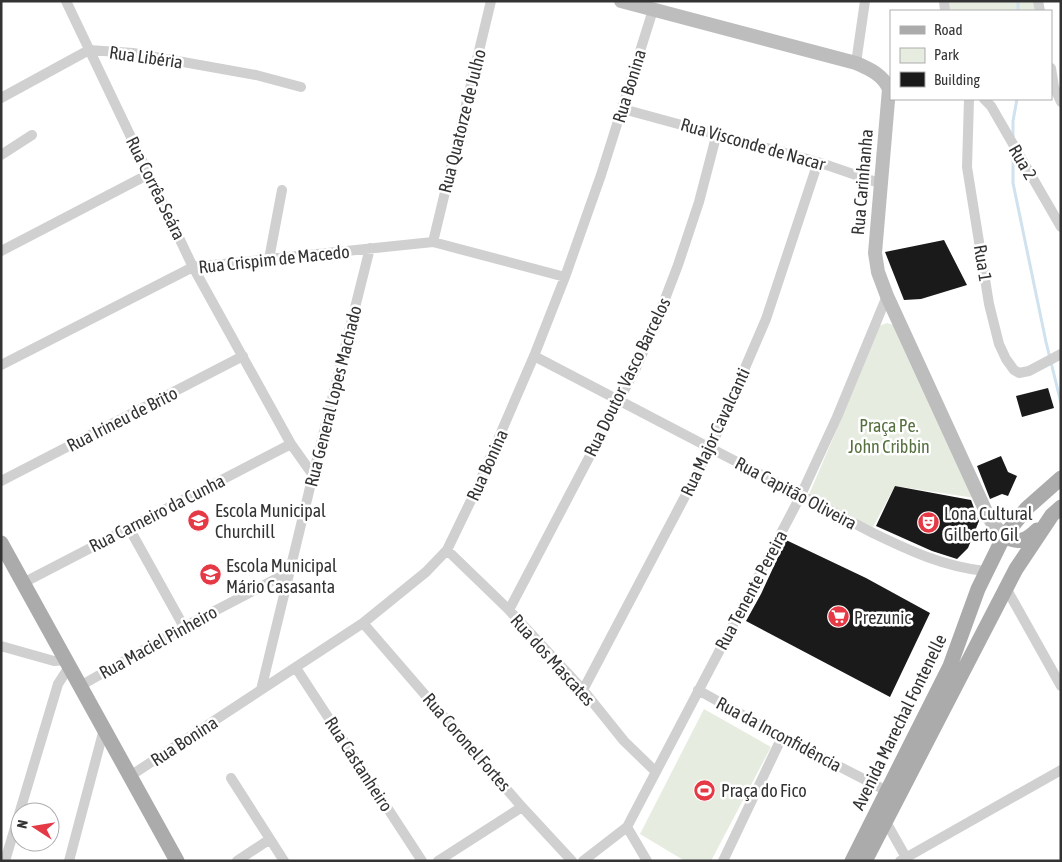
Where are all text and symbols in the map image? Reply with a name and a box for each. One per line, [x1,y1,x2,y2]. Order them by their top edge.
legend [890,10,1052,100]
text: Road [934,21,963,38]
street label: Rua Libéria [108,41,184,73]
text: Park [934,46,959,63]
street label: Rua Quatorze de Julho [434,47,490,195]
street label: Rua Bonina [608,47,650,125]
text: Building [934,71,980,88]
street label: Rua Visconde de Nacar [678,113,828,175]
street label: Rua Carinhanha [847,128,877,236]
street label: Rua Corrêa Seára [122,133,190,243]
street label: Rua 2 [1005,141,1041,183]
street label: Rua Crispim de Macedo [197,241,351,277]
street label: Rua 1 [970,243,996,283]
street label: Rua Doutor Vasco Barcelos [579,294,675,460]
street label: Rua General Lopes Machado [300,303,366,489]
street label: Rua Major Cavalcanti [676,365,754,499]
street label: Rua Irineu de Brito [63,382,181,456]
park label: Praça Pe. John Cribbin [848,415,930,457]
street label: Rua Bonina [462,426,512,504]
street label: Rua Capitão Oliveira [732,452,860,534]
street label: Rua Carneiro da Cunha [86,470,228,556]
place label: Escola Municipal Churchill [215,500,326,542]
place label: Lona Cultural Gilberto Gil [944,503,1033,545]
school or university icon: Escola Municipal Churchill [187,508,211,532]
theatre icon: Lona Cultural Gilberto Gil [916,511,940,535]
street label: Rua Tenente Pereira [711,527,791,653]
place label: Escola Municipal Mário Casasanta [226,555,337,597]
school or university icon: Escola Municipal Mário Casasanta [198,563,222,587]
street label: Rua Maciel Pinheiro [95,601,221,683]
supermarket icon: Prezunic [826,605,850,629]
place label: Prezunic [854,607,911,628]
street label: Rua dos Mascates [506,610,600,710]
street label: Avenida Marechal Fontenelle [847,631,951,813]
street label: Rua Coronel Fortes [419,689,515,795]
street label: Rua da Inconfidência [713,692,845,776]
street label: Rua Bonina [147,712,221,770]
street label: Rua Castanheiro [321,713,397,815]
sports icon: Praça do Fico [693,778,717,802]
place label: Praça do Fico [721,780,807,801]
north arrow [10,802,60,852]
text: N [14,819,31,830]

